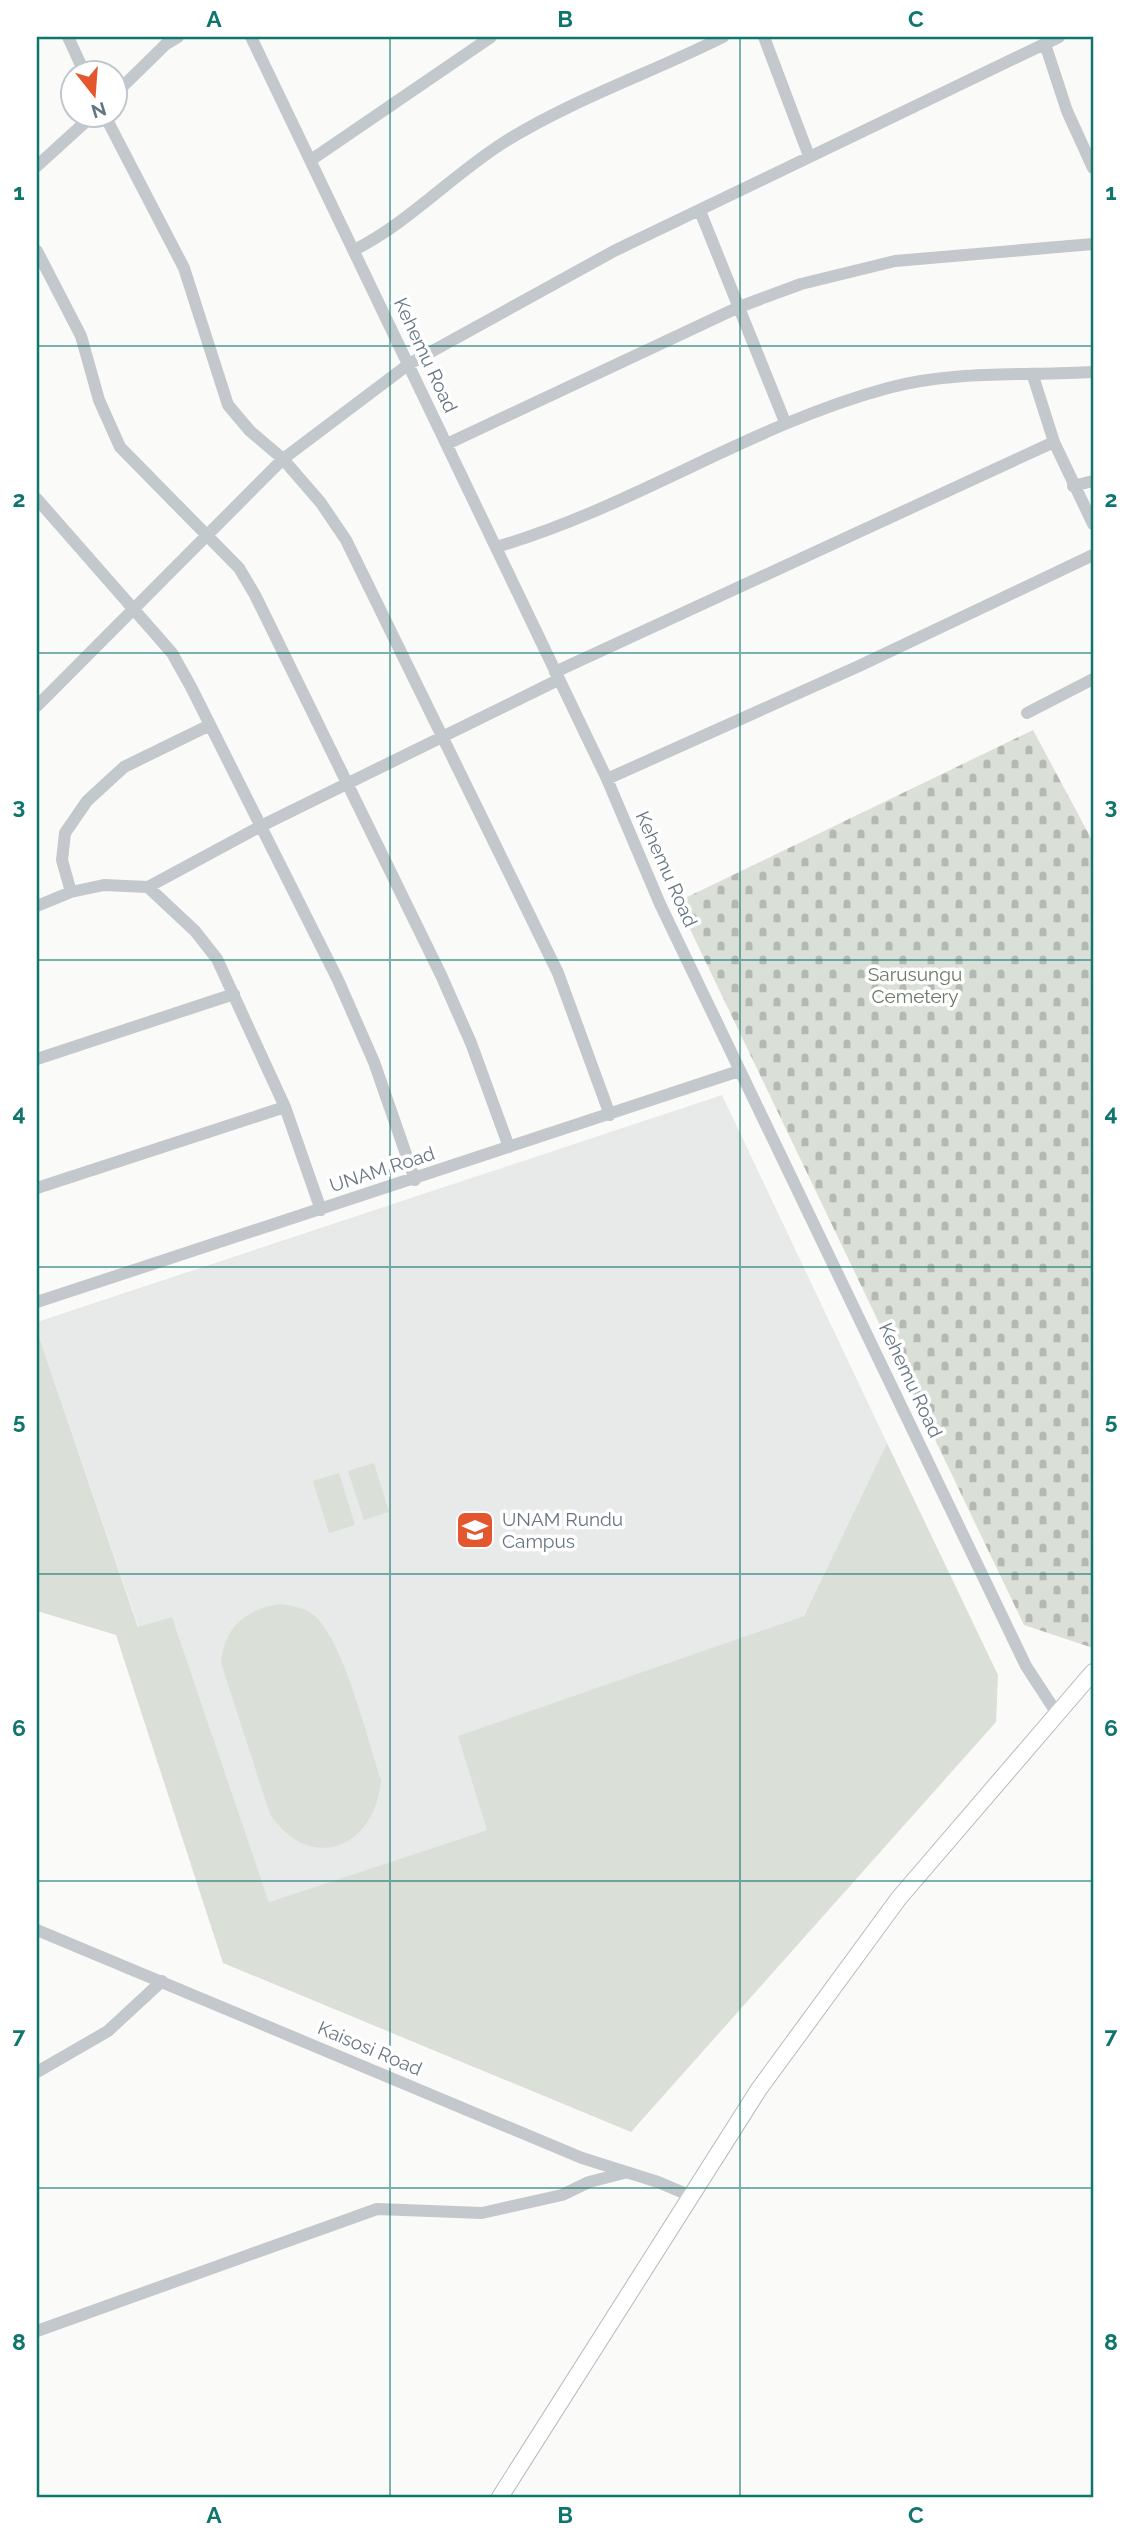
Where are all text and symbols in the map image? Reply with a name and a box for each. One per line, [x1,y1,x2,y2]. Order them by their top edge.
text: A [206,5,222,32]
text: B [557,5,573,32]
text: C [908,5,924,32]
north arrow [60,60,130,130]
text: N [89,98,109,123]
text: 1 [13,178,25,205]
text: 1 [1105,178,1117,205]
street label: Kehemu Road [390,294,462,416]
text: 2 [13,485,25,512]
text: 2 [1105,485,1117,512]
text: 3 [13,792,25,819]
text: 3 [1105,792,1117,819]
street label: Kehemu Road [632,808,702,930]
park label: Sarusungu Cemetery [868,963,962,1007]
text: 4 [12,1099,26,1126]
text: 4 [1104,1099,1118,1126]
street label: UNAM Road [327,1142,437,1196]
street label: Kehemu Road [875,1319,947,1441]
text: 5 [13,1407,26,1434]
text: 5 [1105,1407,1118,1434]
place label: UNAM Rundu Campus [502,1508,623,1552]
school or university icon: UNAM Rundu Campus [454,1509,496,1551]
text: 6 [12,1714,26,1741]
text: 6 [1104,1714,1118,1741]
street label: Kaisosi Road [315,2016,425,2080]
text: 7 [13,2021,26,2048]
text: 7 [1105,2021,1118,2048]
text: 8 [12,2328,26,2355]
text: 8 [1104,2328,1118,2355]
text: A [206,2501,222,2528]
text: B [557,2501,573,2528]
text: C [908,2501,924,2528]

